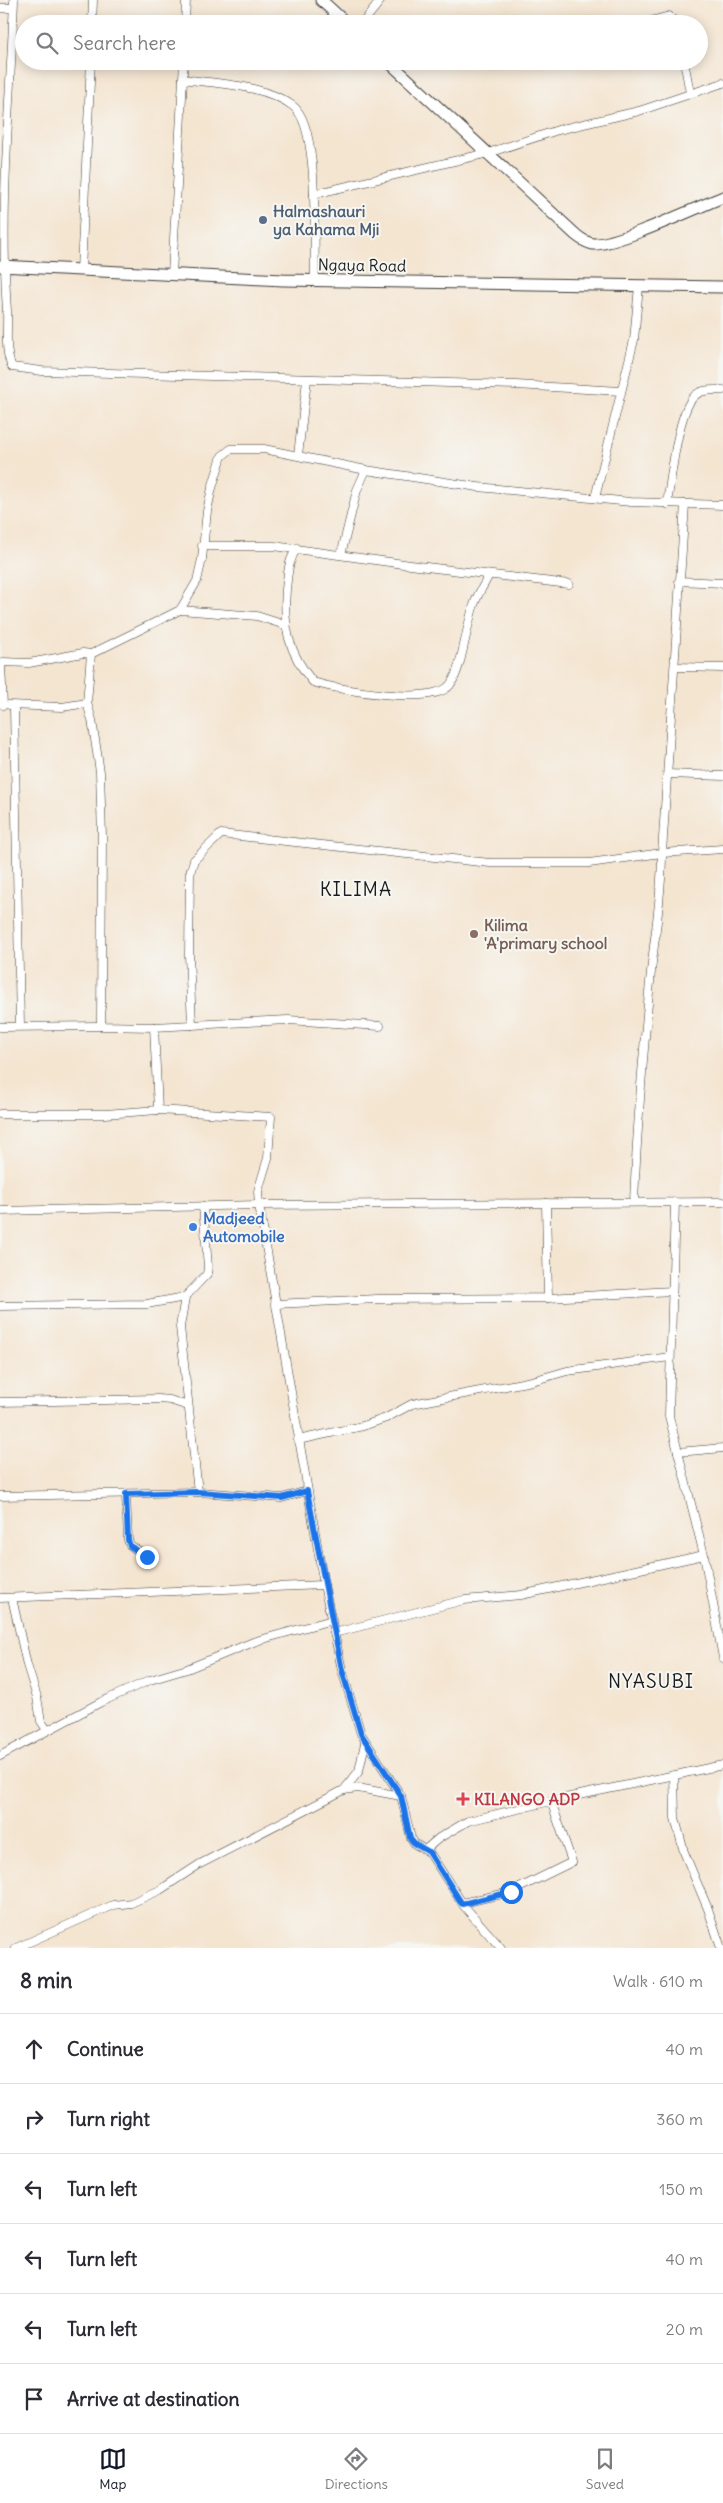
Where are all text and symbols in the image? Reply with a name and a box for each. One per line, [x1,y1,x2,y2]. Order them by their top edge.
search box [15,15,708,70]
icon: search [33,29,61,57]
text: Search here [73,31,176,55]
place label: Halmashauri ya Kahama Mji [273,201,379,240]
marker: Halmashauri ya Kahama Mji [257,214,269,226]
street label: Ngaya Road [318,254,406,276]
district label: KILIMA [320,877,392,901]
place label: Kilima 'A'primary school [484,915,607,954]
marker: Kilima 'A'primary school [468,928,480,940]
place label: Madjeed Automobile [203,1208,285,1246]
marker: Madjeed Automobile [187,1221,199,1233]
route end [136,1546,159,1569]
district label: NYASUBI [608,1669,694,1693]
place label: KILANGO ADP [474,1789,580,1809]
marker: KILANGO ADP [456,1792,470,1806]
route start [500,1881,523,1904]
text: 8 min [20,1967,72,1994]
text: Walk · 610 m [613,1971,703,1991]
icon: ahead [20,2035,48,2063]
text: Continue [67,2037,144,2061]
text: 40 m [665,2039,703,2059]
icon: right [20,2105,48,2133]
text: Turn right [67,2107,150,2131]
text: 360 m [656,2109,703,2129]
icon: left [20,2175,48,2203]
text: Turn left [67,2177,137,2201]
text: 150 m [659,2179,703,2199]
icon: left [20,2245,48,2273]
text: Turn left [67,2247,137,2271]
text: 40 m [665,2249,703,2269]
icon: left [20,2315,48,2343]
text: Turn left [67,2317,137,2341]
text: 20 m [666,2319,703,2339]
icon: arrive [20,2385,48,2413]
text: Arrive at destination [67,2387,240,2411]
tab: Map [99,2445,127,2493]
tab: Directions [325,2445,388,2493]
tab: Saved [586,2445,624,2493]

